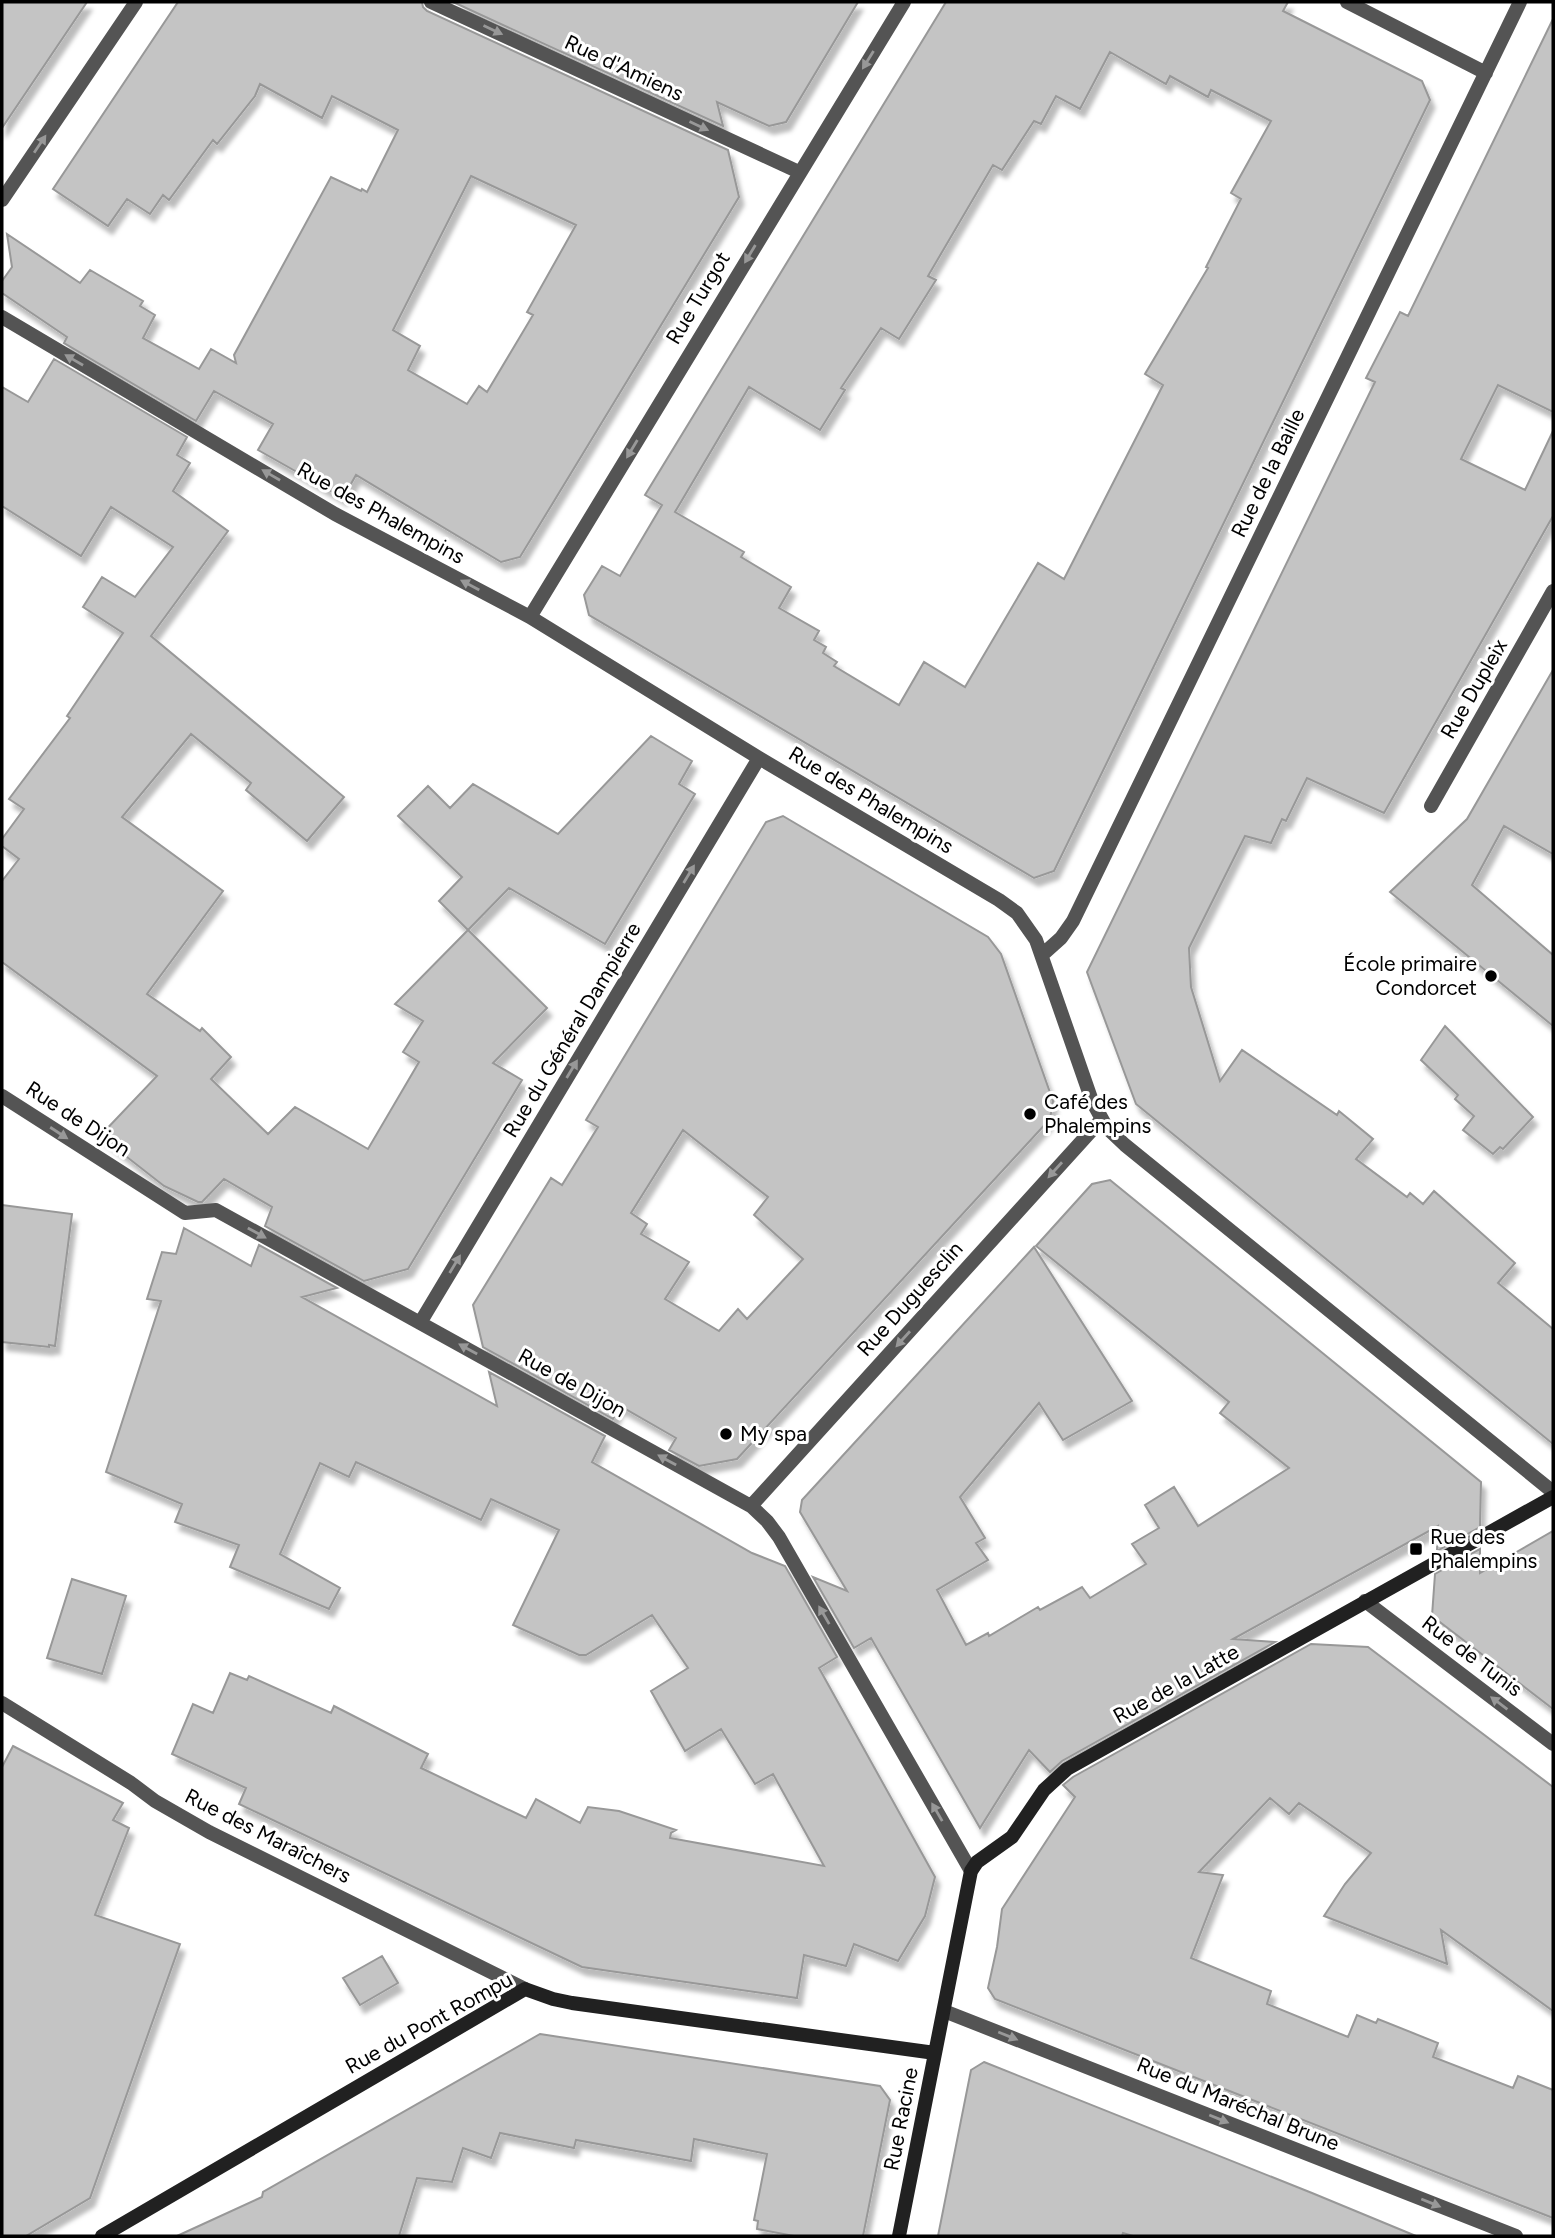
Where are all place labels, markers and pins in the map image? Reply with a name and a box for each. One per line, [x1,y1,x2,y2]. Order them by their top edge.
place label: École primaire Condorcet [1343,951,1477,1000]
marker: École primaire Condorcet [1483,968,1499,984]
place label: Café des Phalempins [1044,1089,1151,1138]
marker: Café des Phalempins [1022,1106,1038,1122]
place label: My spa [740,1421,807,1446]
marker: My spa [718,1426,734,1442]
place label: Rue des Phalempins [1430,1524,1537,1573]
marker: Rue des Phalempins [1408,1541,1424,1557]

